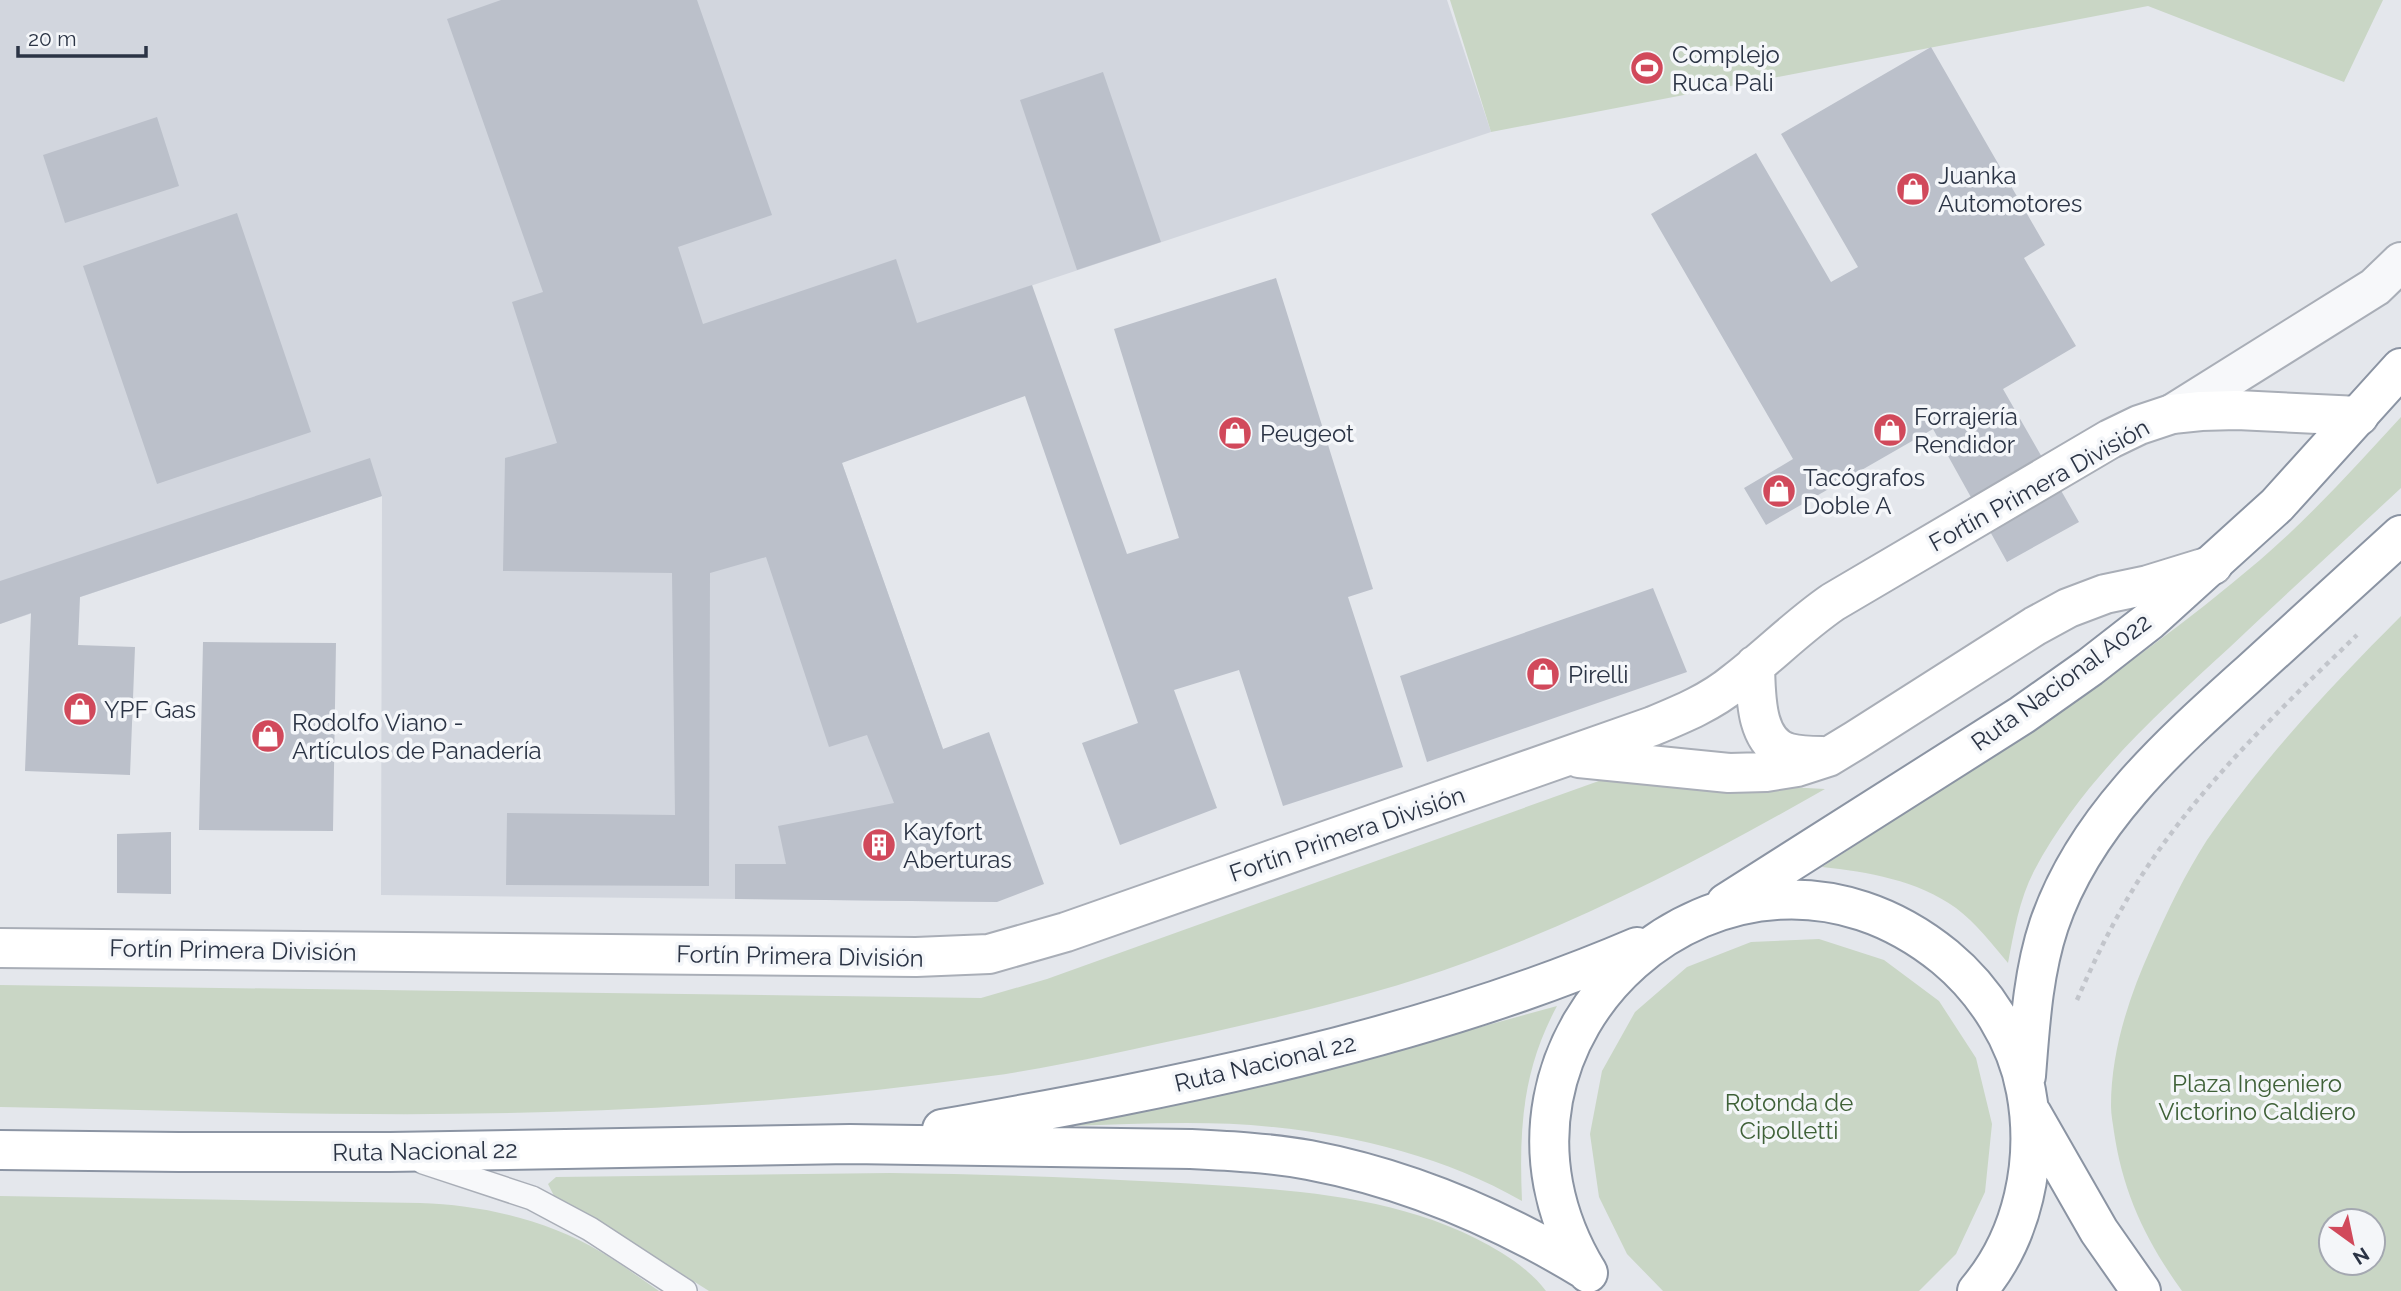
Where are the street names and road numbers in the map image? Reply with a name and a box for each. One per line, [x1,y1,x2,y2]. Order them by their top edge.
street label: Fortín Primera División [1924,412,2154,558]
street label: Ruta Nacional A022 [1966,607,2156,757]
street label: Fortín Primera División [1225,780,1469,888]
street label: Fortín Primera División [109,933,357,967]
street label: Fortín Primera División [676,939,924,973]
street label: Ruta Nacional 22 [1172,1028,1358,1098]
street label: Ruta Nacional 22 [332,1135,518,1167]

